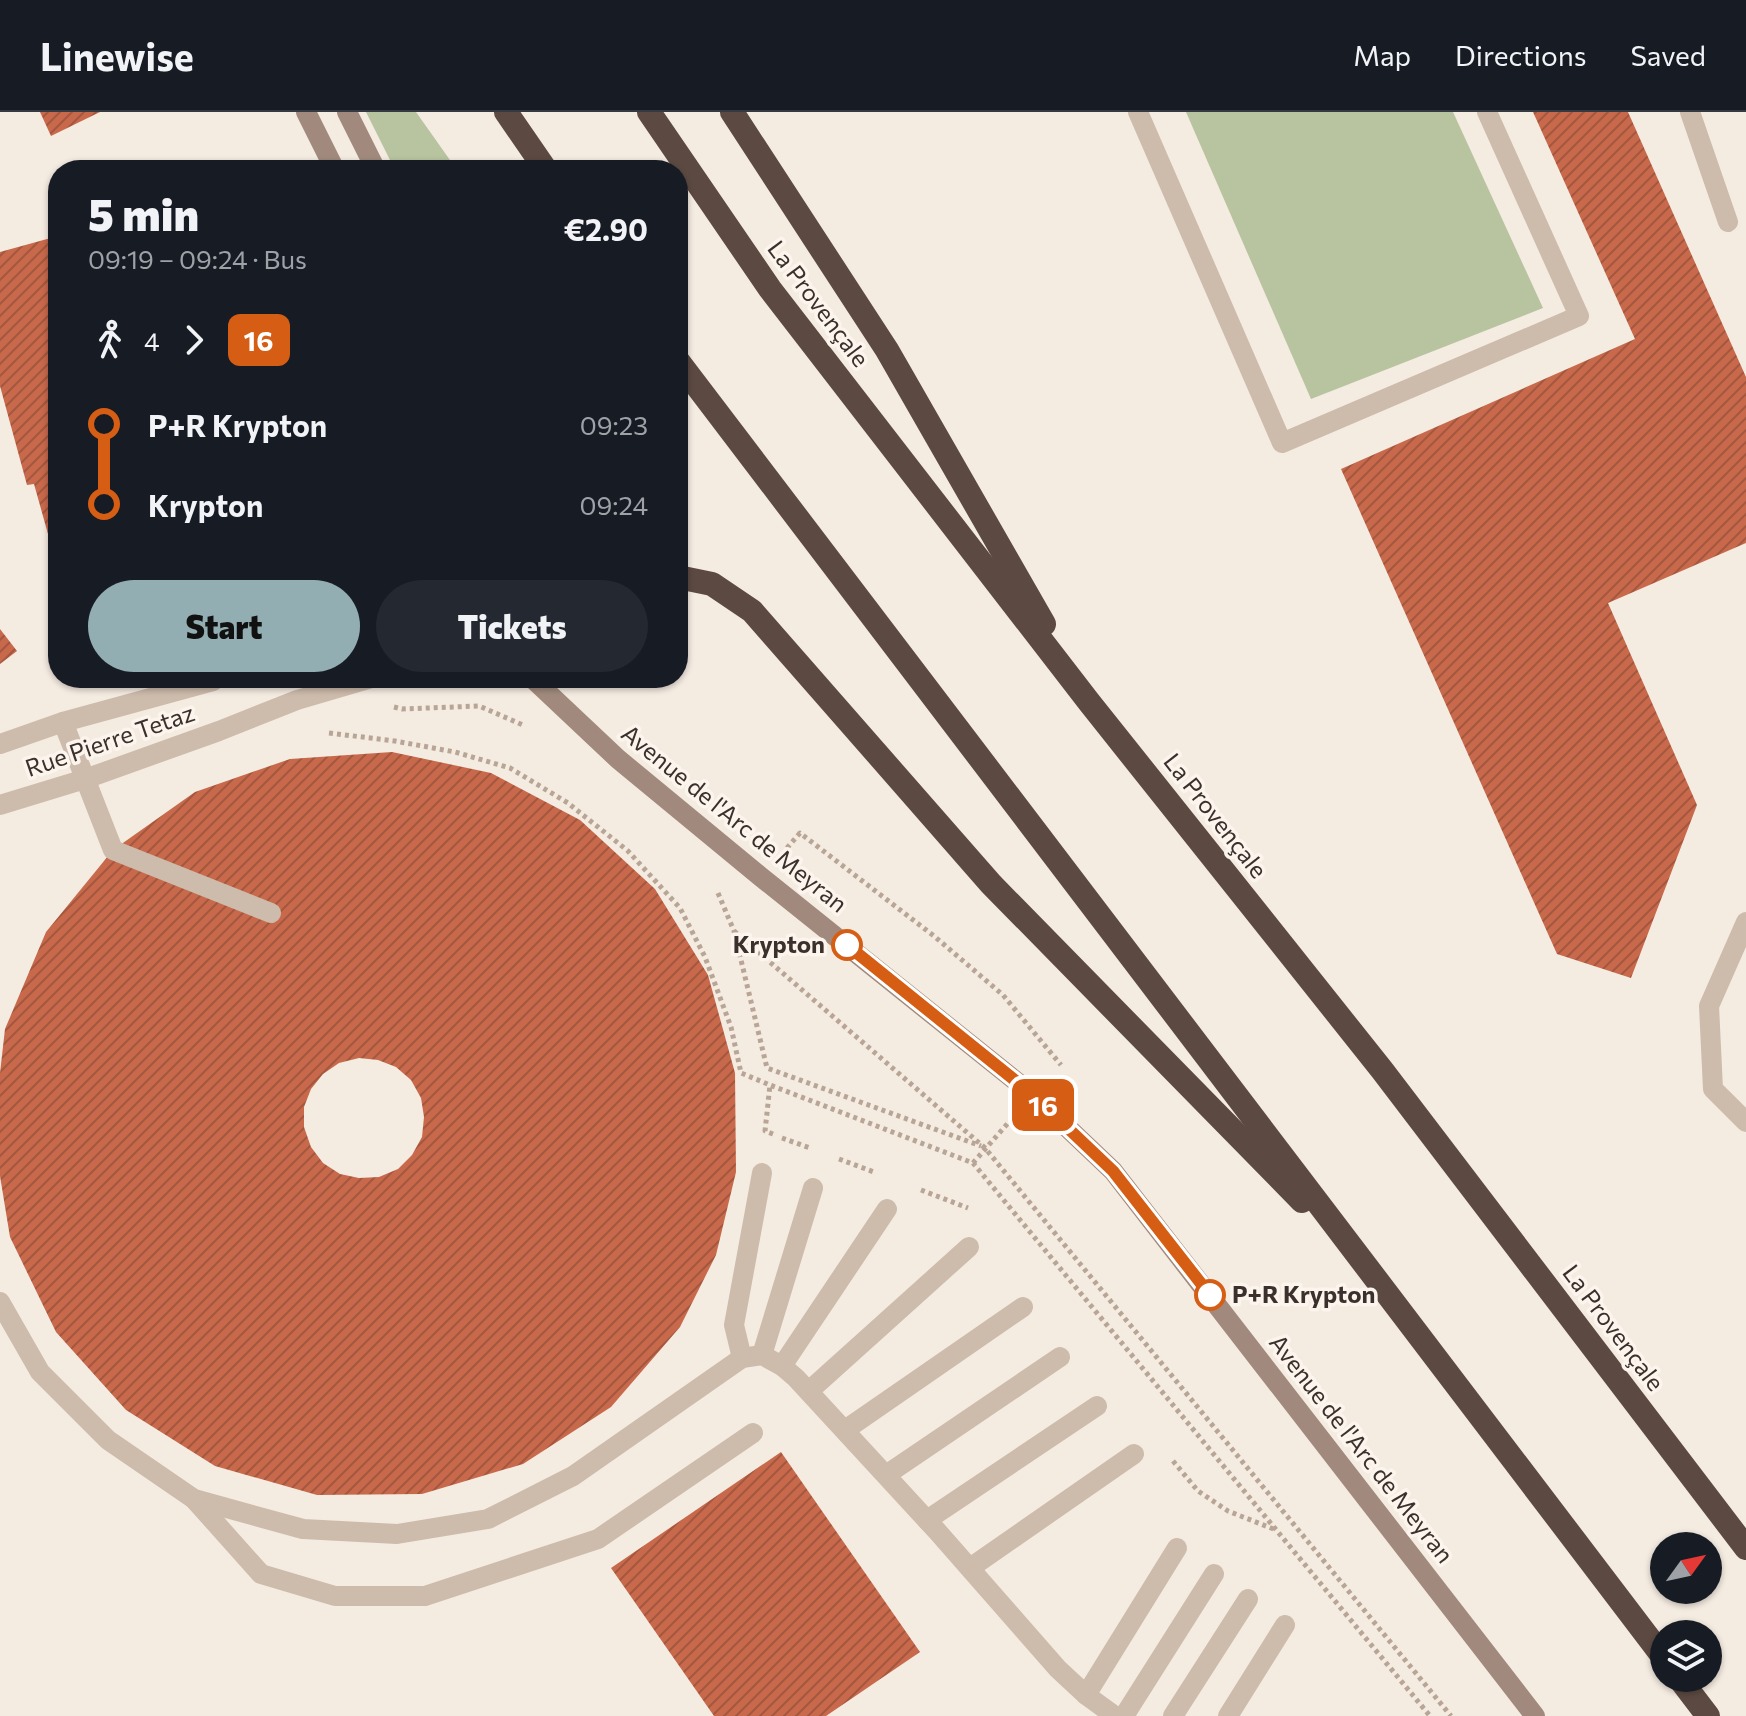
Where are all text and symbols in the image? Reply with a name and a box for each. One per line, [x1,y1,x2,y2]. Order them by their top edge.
text: Linewise [40,32,194,79]
text: Map [1353,38,1411,72]
text: Directions [1455,38,1586,72]
text: Saved [1630,38,1706,72]
text: 5 min [88,186,199,240]
text: €2.90 [564,210,648,247]
street label: La Provençale [762,234,876,372]
text: 09:19 – 09:24 · Bus [88,243,307,274]
icon: walk [88,318,132,362]
icon: forward [172,318,216,362]
text: 16 [244,323,274,357]
text: 4 [144,325,160,356]
text: P+R Krypton [148,406,327,443]
text: 09:23 [580,409,648,440]
text: Krypton [148,486,263,523]
text: 09:24 [580,489,648,520]
button: Start [88,580,360,672]
button: Tickets [376,580,648,672]
street label: Rue Pierre Tetaz [21,697,198,782]
street label: Avenue de l'Arc de Meyran [616,718,854,918]
street label: La Provençale [1158,747,1274,883]
place label: Krypton [733,929,825,958]
marker: Krypton [832,930,862,960]
line badge: 16 [1007,1079,1079,1131]
text: 16 [1028,1088,1058,1122]
street label: La Provençale [1557,1258,1671,1396]
place label: P+R Krypton [1232,1279,1375,1308]
marker: P+R Krypton [1195,1280,1225,1310]
street label: Avenue de l'Arc de Meyran [1264,1328,1460,1568]
north arrow [1650,1532,1722,1604]
map controls [1650,1532,1722,1692]
button: layers [1650,1620,1722,1692]

